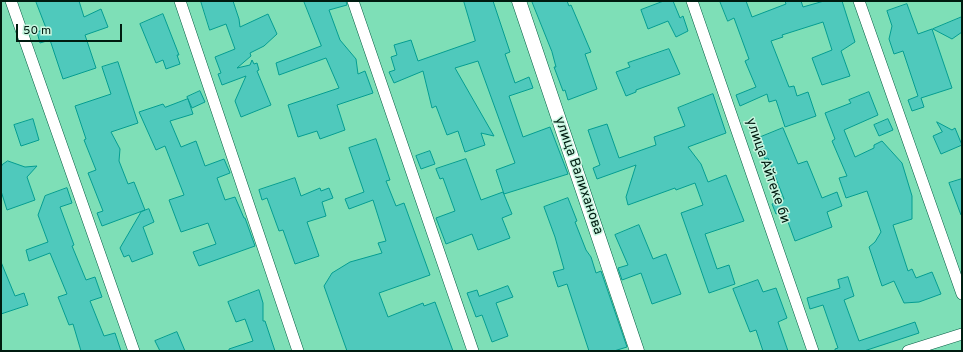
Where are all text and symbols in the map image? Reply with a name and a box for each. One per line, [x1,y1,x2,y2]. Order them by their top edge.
scale bar [18,16,124,42]
text: 50 m [23,23,51,39]
street label: улица Валиханова [550,115,606,237]
street label: улица Айтеке би [741,116,793,226]

